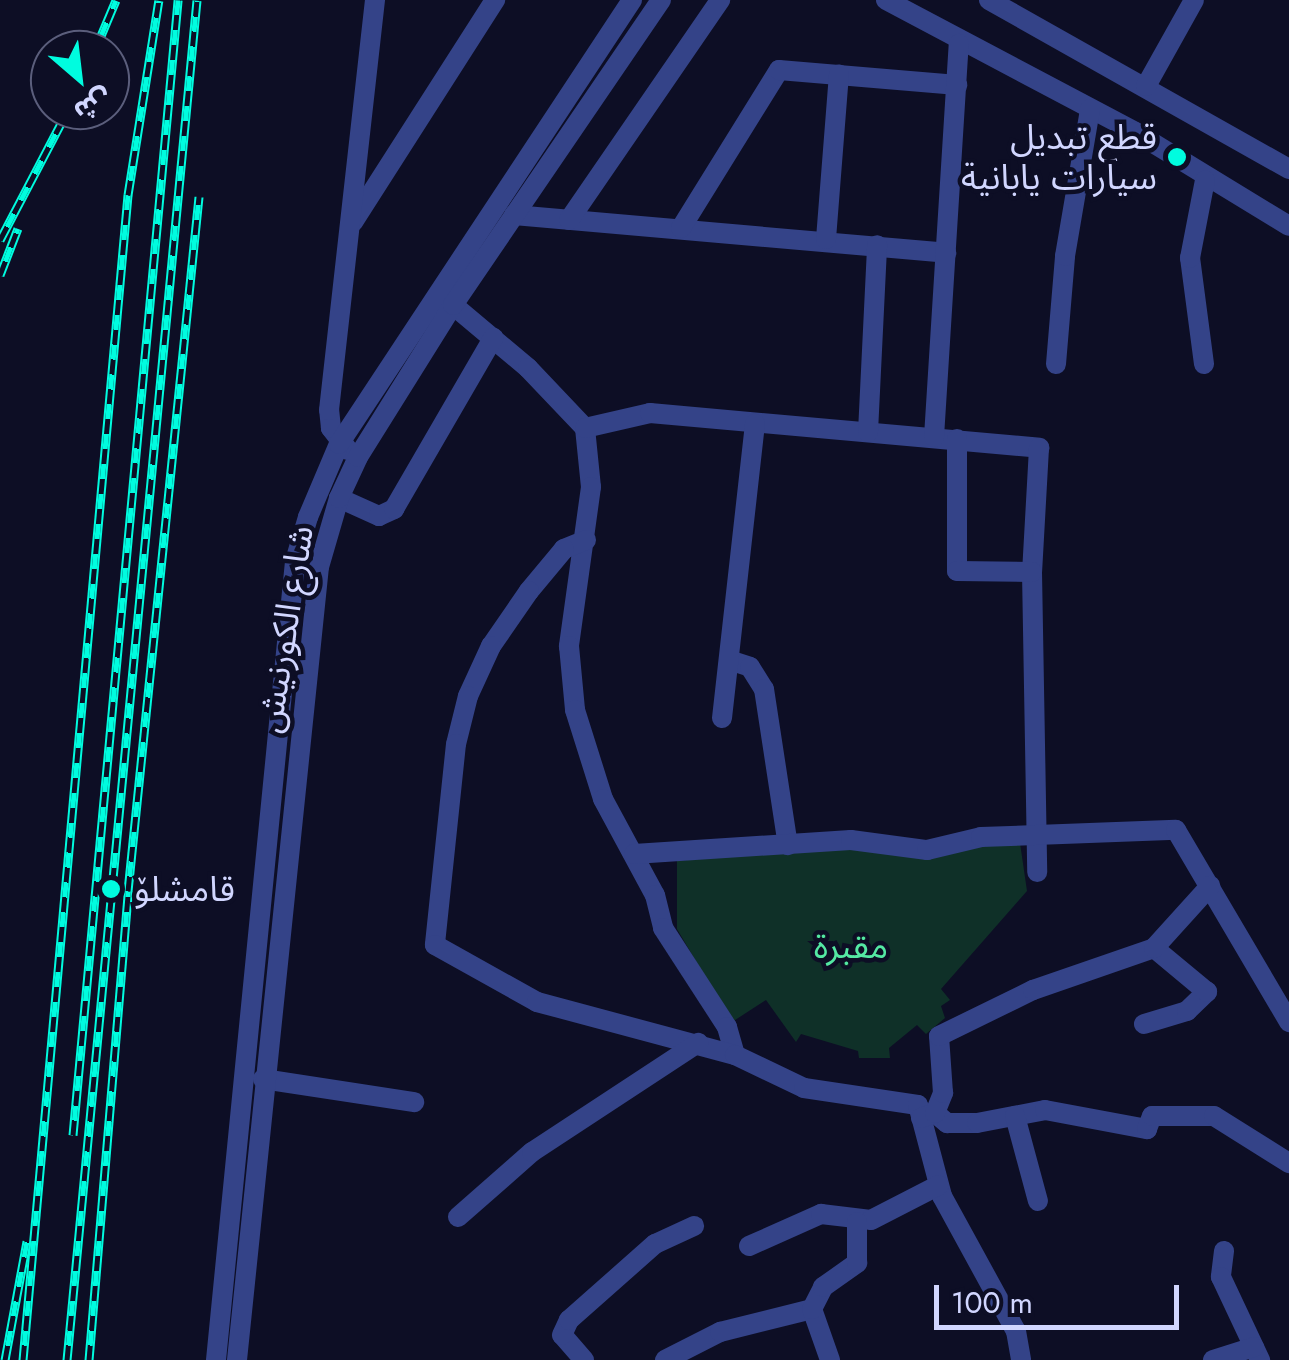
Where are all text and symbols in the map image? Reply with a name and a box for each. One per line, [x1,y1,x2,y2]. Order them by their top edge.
north arrow [30,30,130,130]
text: ش [67,78,120,132]
place label: قطع تبديل سيارات يابانية [961,116,1157,198]
marker: قطع تبديل سيارات يابانية [1166,146,1188,168]
street label: شارع الكورنيش [248,522,322,736]
place label: قامشلۆ [134,868,235,910]
marker: قامشلۆ [98,876,124,902]
park label: مقبرة [814,925,888,967]
scale bar [939,1265,1184,1327]
text: 100 m [951,1281,1033,1324]

